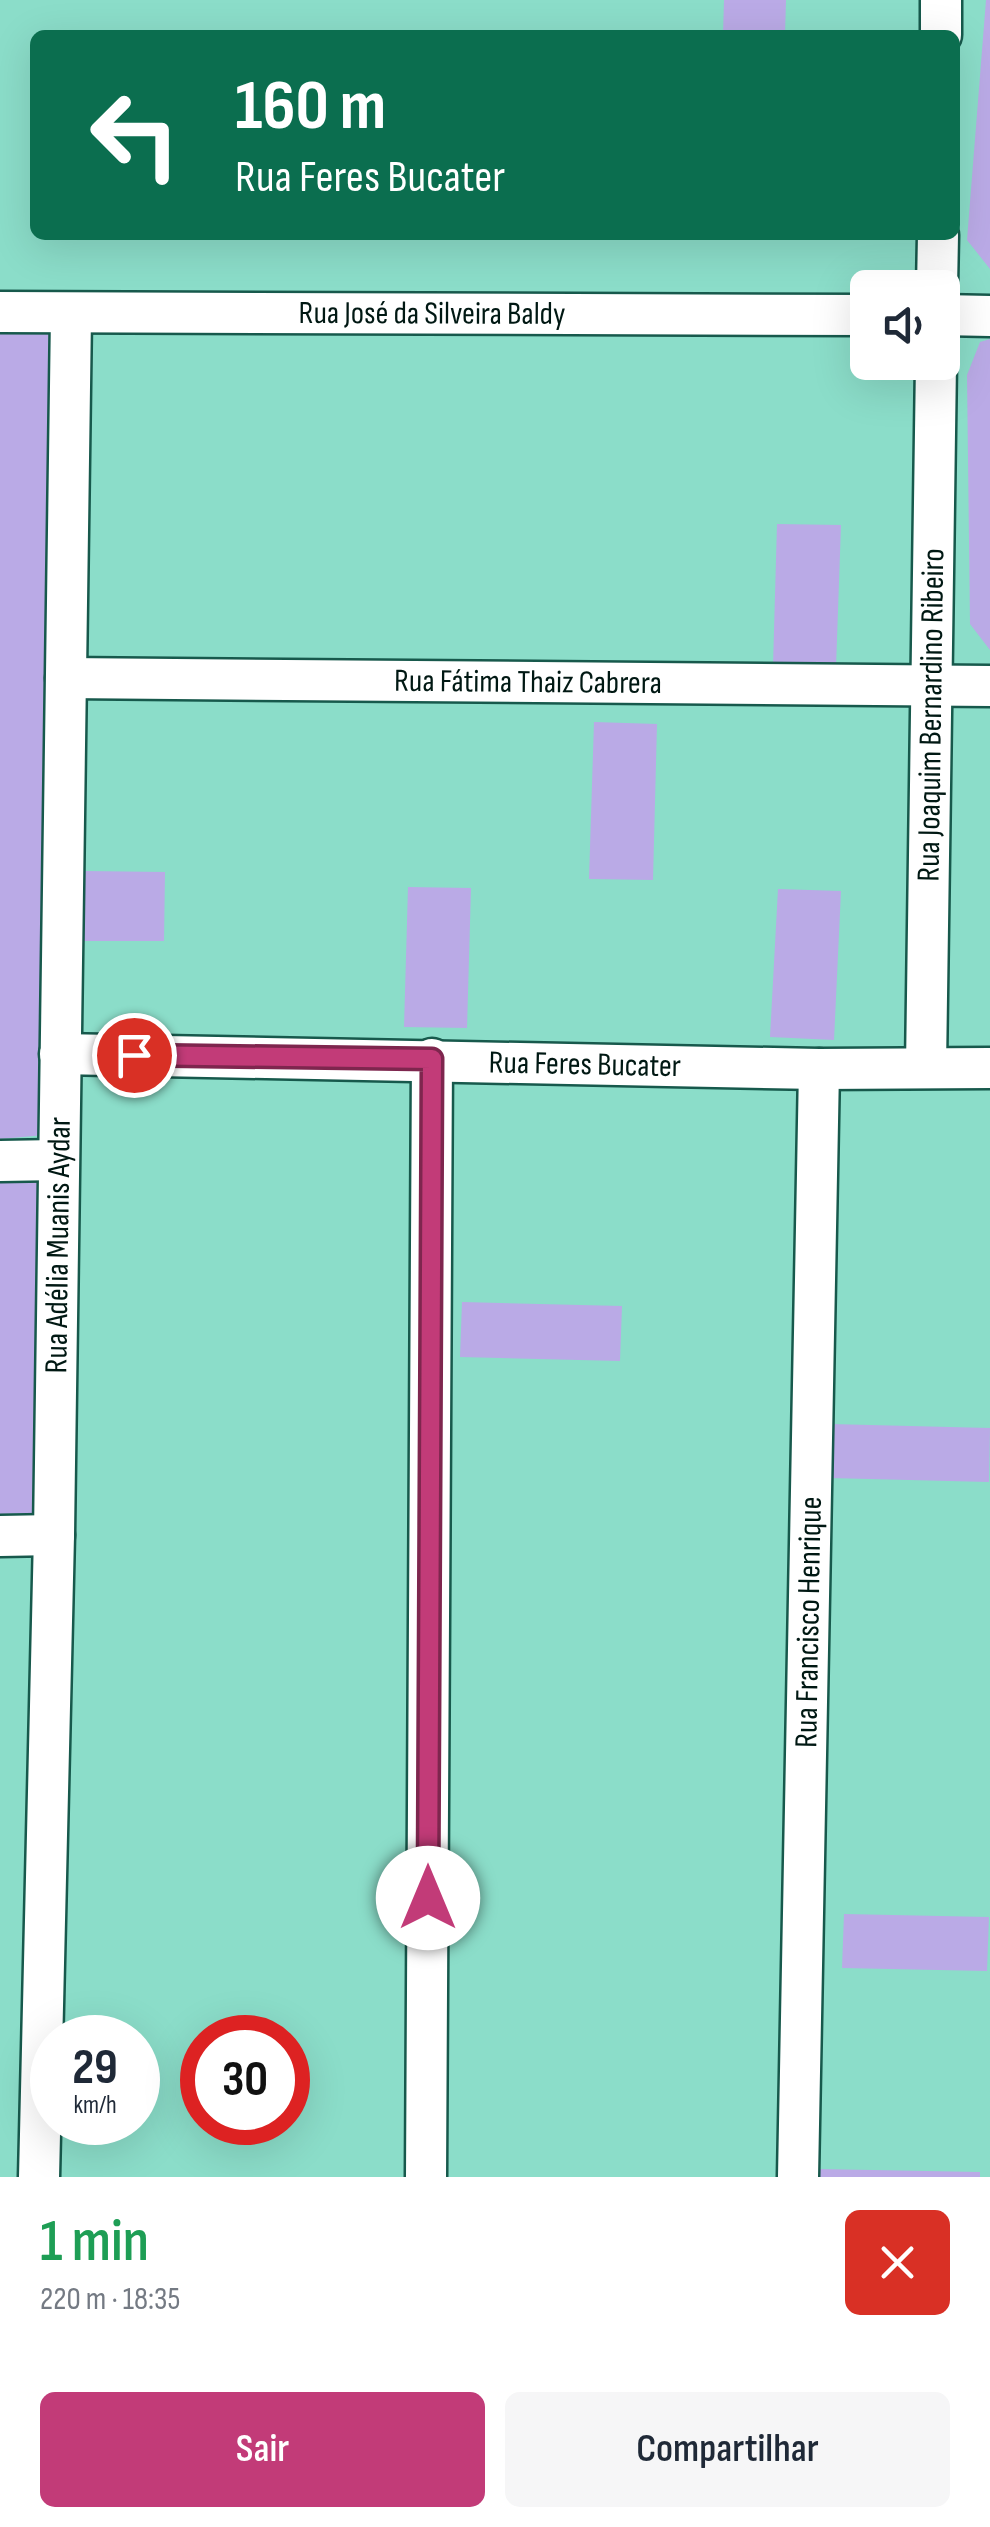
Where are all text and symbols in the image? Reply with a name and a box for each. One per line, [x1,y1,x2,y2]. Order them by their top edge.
text: 160 m [235,65,386,149]
icon: left [70,70,200,200]
text: Rua Feres Bucater [235,150,505,205]
map controls [850,270,960,380]
button: sound [850,270,960,380]
street label: Rua José da Silveira Baldy [299,294,565,333]
street label: Rua Joaquim Bernardino Ribeiro [909,548,953,882]
street label: Rua Fátima Thaiz Cabrera [394,661,662,703]
pin [92,1013,177,1098]
icon: arrive [107,1028,162,1083]
street label: Rua Feres Bucater [488,1043,681,1086]
street label: Rua Adélia Muanis Aydar [37,1117,79,1374]
street label: Rua Francisco Henrique [787,1496,830,1748]
position arrow [376,1846,480,1950]
speed limit sign: 30 [180,2015,310,2145]
text: 29 [72,2038,118,2098]
text: km/h [73,2090,117,2121]
text: 1 min [40,2206,149,2278]
button: close [845,2210,950,2315]
text: 220 m · 18:35 [40,2280,180,2319]
button: Sair [40,2392,485,2507]
button: Compartilhar [505,2392,950,2507]

